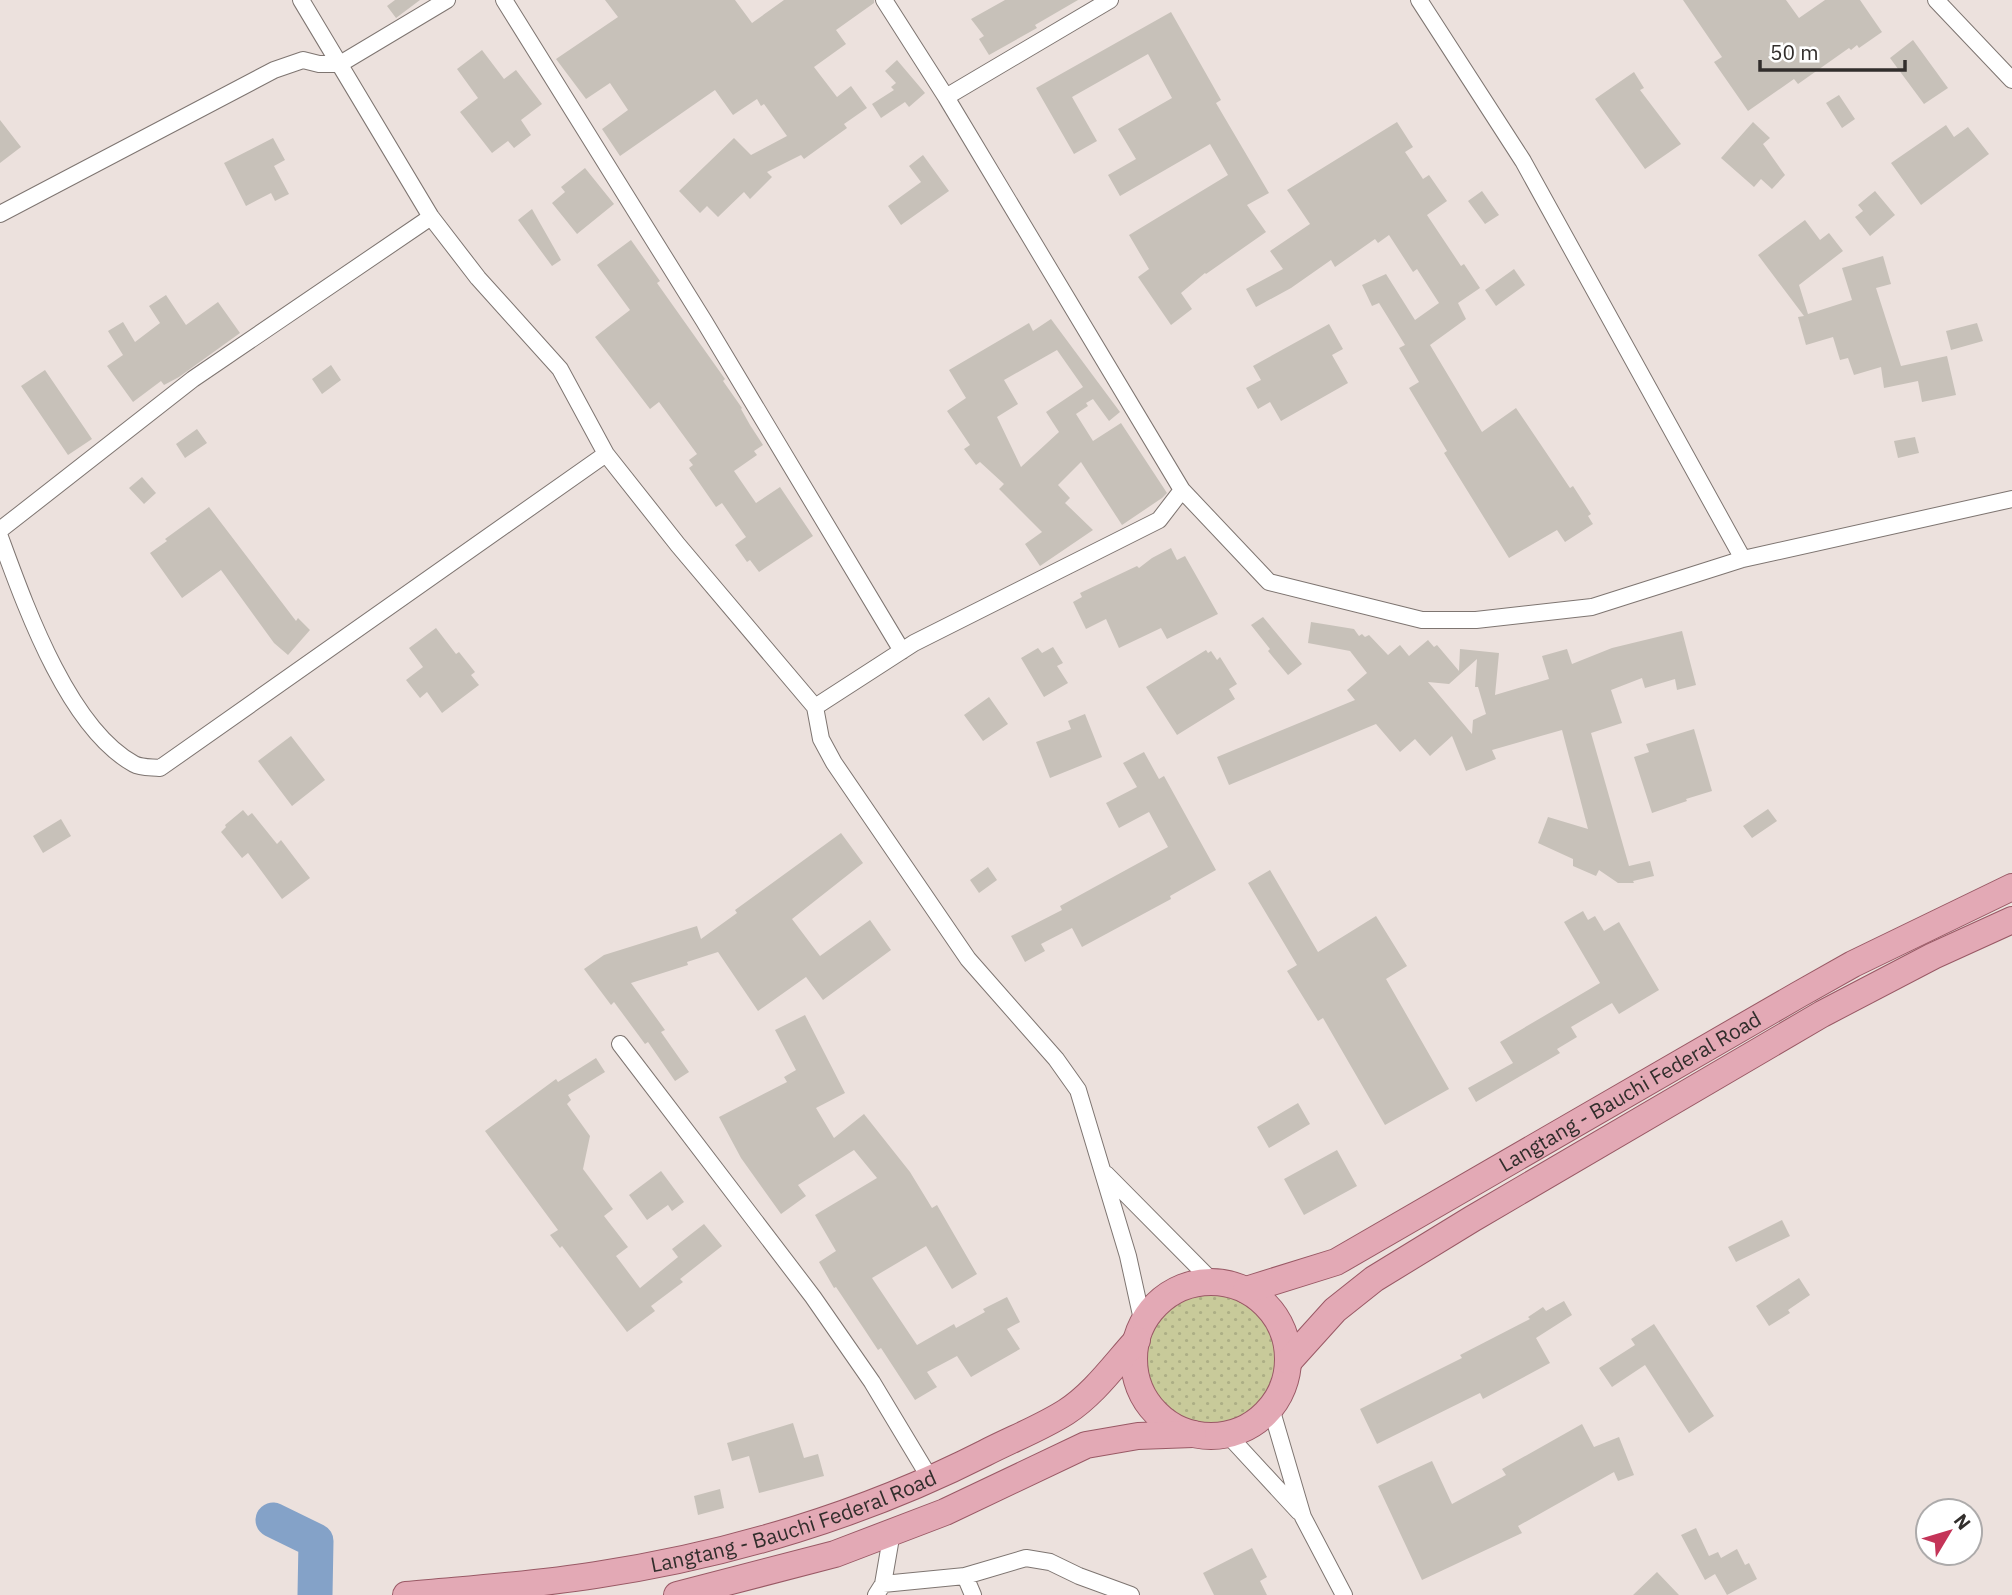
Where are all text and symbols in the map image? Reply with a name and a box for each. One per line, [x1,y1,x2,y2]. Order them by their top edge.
scale bar [1760,28,1905,72]
text: 50 m [1770,38,1819,66]
street label: Langtang - Bauchi Federal Road [1493,1004,1766,1178]
street label: Langtang - Bauchi Federal Road [648,1463,941,1578]
north arrow [1914,1497,1984,1567]
text: N [1949,1509,1976,1534]

